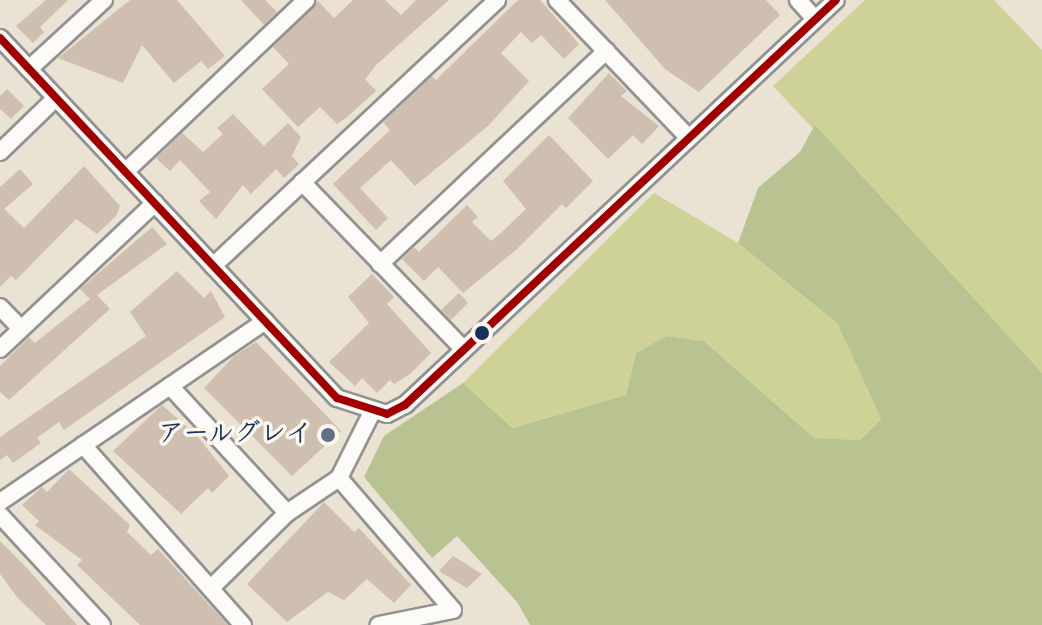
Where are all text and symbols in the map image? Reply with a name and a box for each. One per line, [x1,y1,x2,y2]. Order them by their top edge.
unlabelled marker [474,325,490,341]
place label: アールグレイ [157,419,312,451]
marker: アールグレイ [319,426,337,444]

